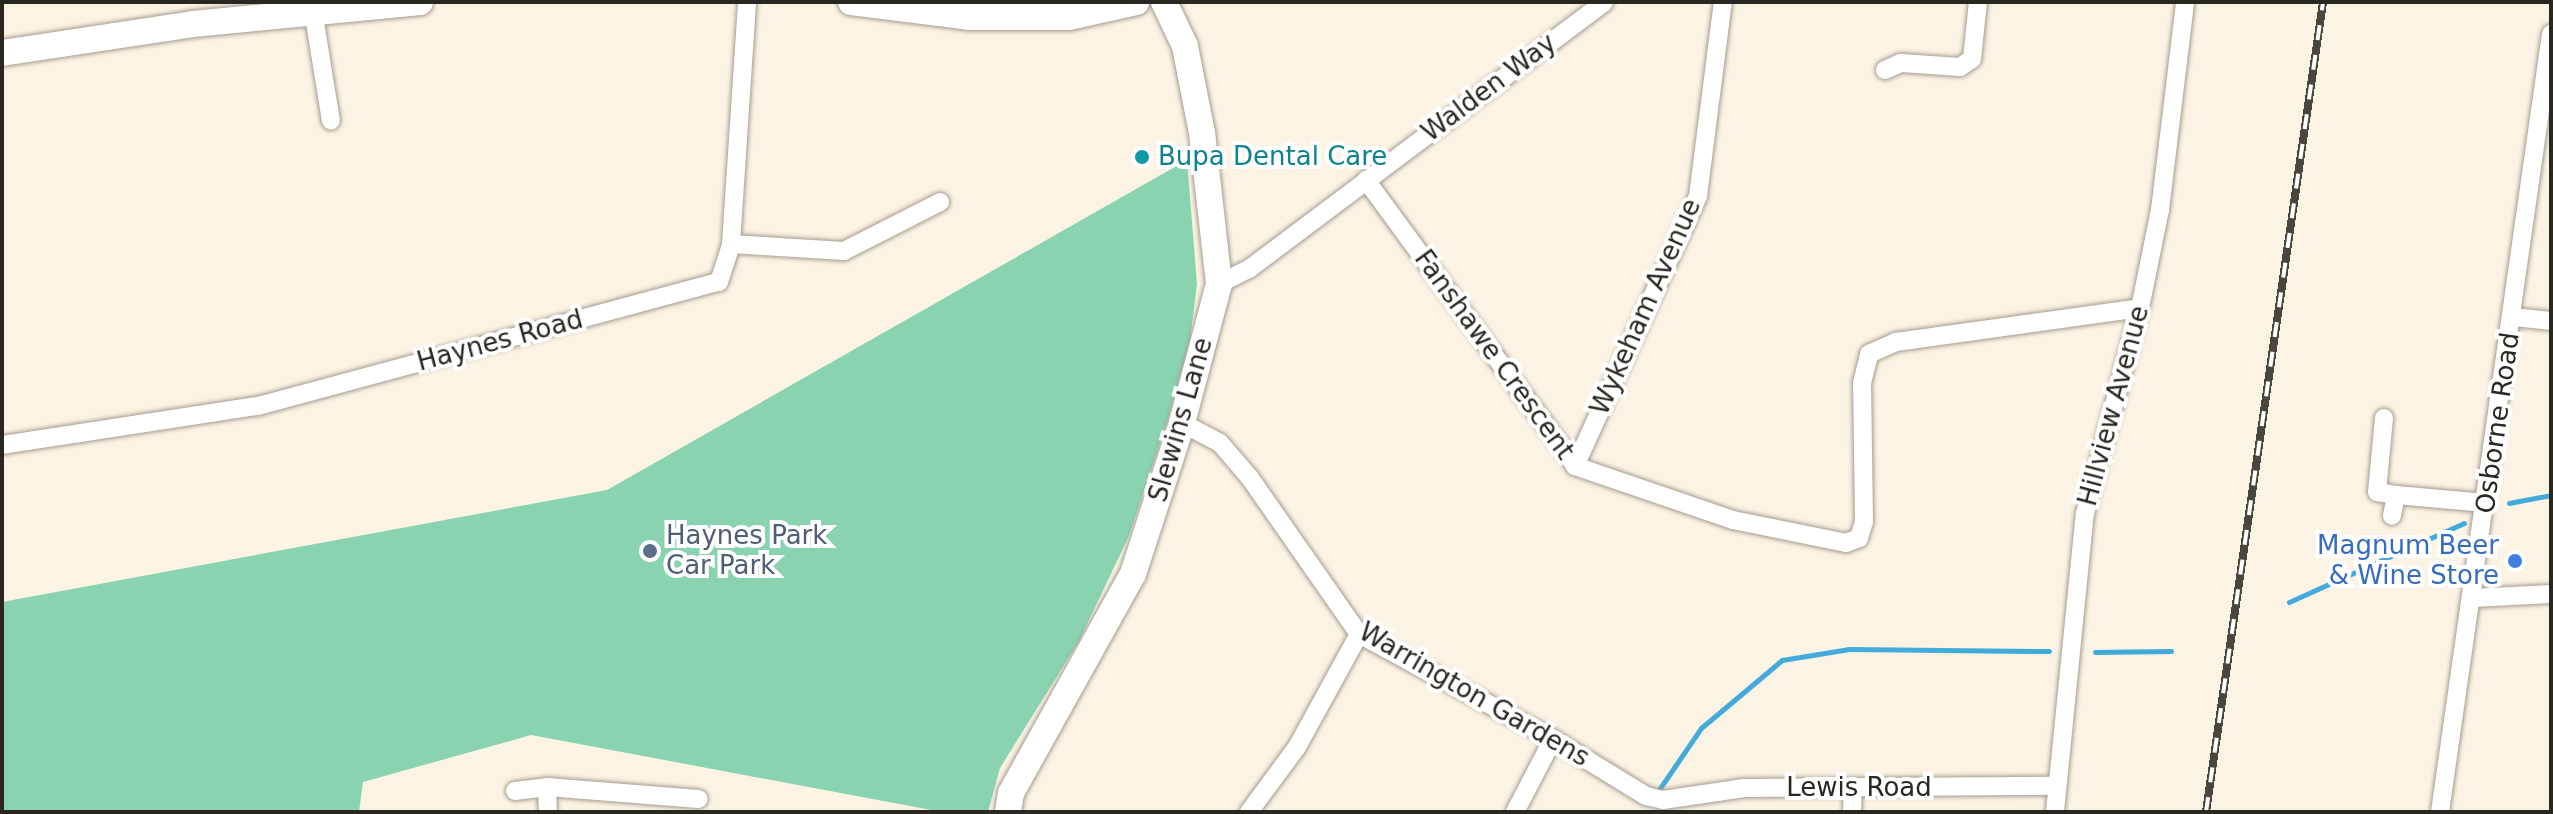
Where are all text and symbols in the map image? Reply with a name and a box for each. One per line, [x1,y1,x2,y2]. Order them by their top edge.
street label: Walden Way [1416,27,1562,149]
place label: Bupa Dental Care [1158,141,1387,173]
marker: Bupa Dental Care [1133,148,1151,166]
street label: Wykeham Avenue [1584,194,1708,420]
street label: Fanshawe Crescent [1408,244,1580,466]
street label: Hillview Avenue [2072,302,2156,510]
street label: Haynes Road [414,304,586,378]
street label: Osborne Road [2470,330,2526,516]
street label: Slewins Lane [1143,334,1219,506]
place label: Haynes Park Car Park [666,520,827,582]
place label: Magnum Beer & Wine Store [2317,530,2499,592]
marker: Haynes Park Car Park [641,542,659,560]
marker: Magnum Beer & Wine Store [2506,552,2524,570]
street label: Warrington Gardens [1353,616,1595,774]
street label: Lewis Road [1786,772,1932,804]

